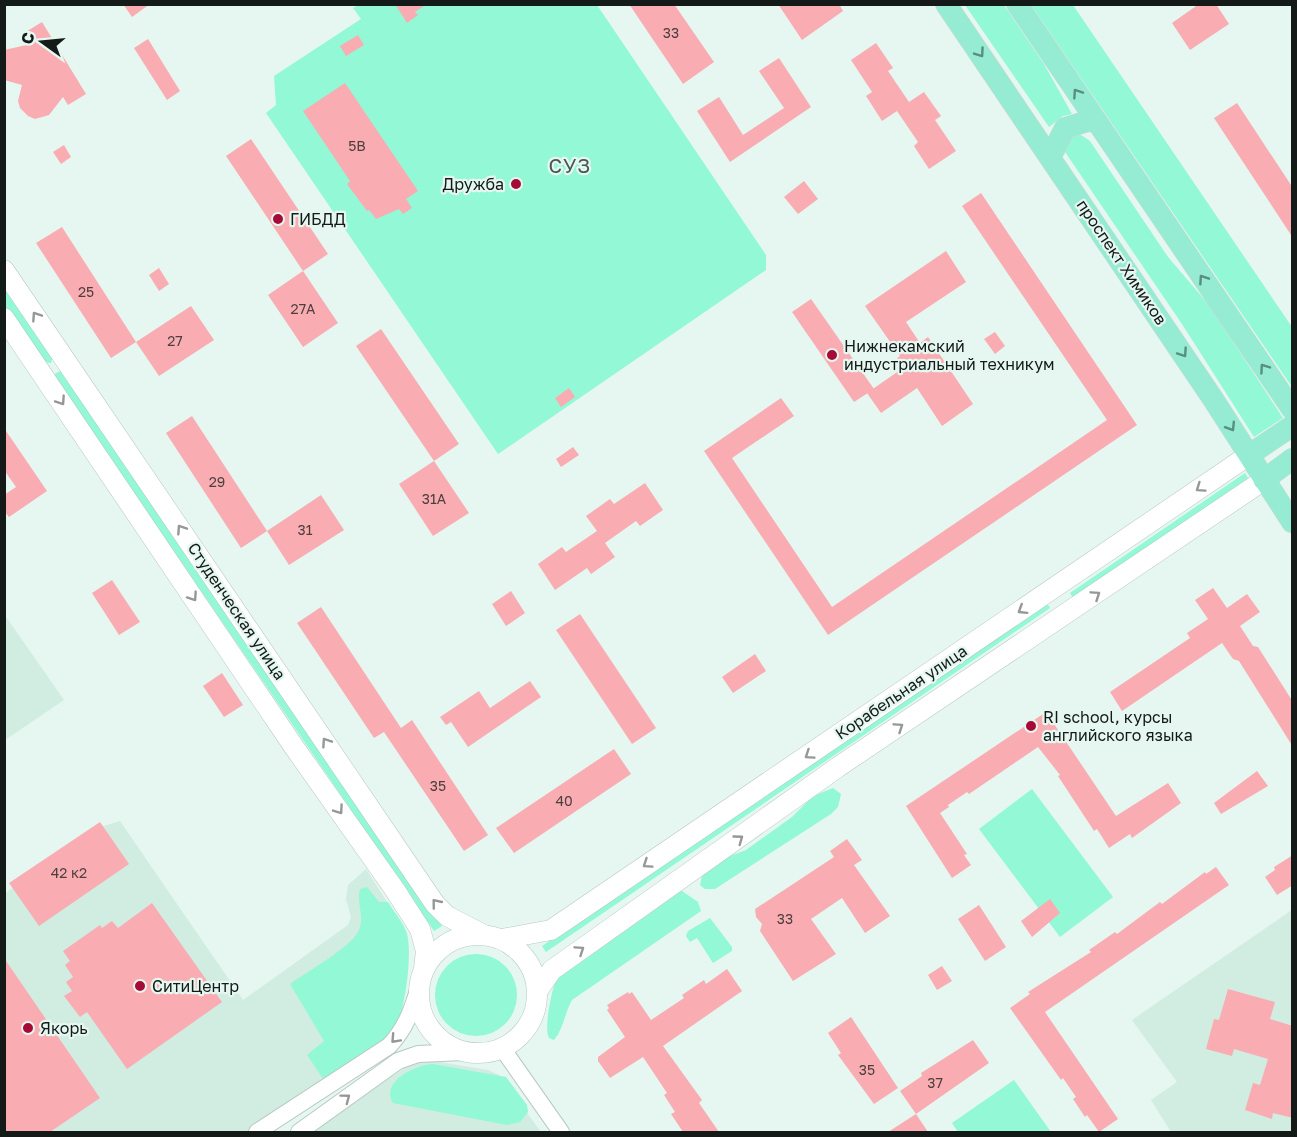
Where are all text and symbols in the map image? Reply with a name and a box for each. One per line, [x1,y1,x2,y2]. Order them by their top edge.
north arrow [12,12,72,72]
house number: 33 [663,24,679,41]
text: С [16,30,39,46]
one-way arrow [972,46,983,57]
one-way arrow [1073,88,1084,99]
house number: 5В [348,137,366,154]
district label: СУЗ [548,153,592,177]
place label: Дружба [442,174,504,194]
marker: Дружба [509,177,523,191]
street label: проспект Химиков [1073,196,1171,328]
place label: ГИБДД [290,209,346,229]
marker: ГИБДД [271,212,285,226]
one-way arrow [1199,275,1210,286]
house number: 25 [78,283,94,300]
house number: 27А [291,300,316,317]
one-way arrow [32,311,43,322]
house number: 27 [167,332,183,349]
place label: Нижнекамский индустриальный техникум [844,336,1055,374]
one-way arrow [1176,347,1187,358]
marker: Нижнекамский индустриальный техникум [825,348,839,362]
one-way arrow [1260,364,1271,375]
one-way arrow [54,394,65,405]
one-way arrow [1224,420,1235,431]
house number: 29 [209,473,225,490]
one-way arrow [1196,481,1207,492]
house number: 31А [422,490,447,507]
house number: 31 [298,521,313,538]
one-way arrow [177,525,188,536]
street label: Студенческая улица [184,539,290,683]
one-way arrow [186,591,197,602]
one-way arrow [1089,591,1100,602]
one-way arrow [1018,602,1028,614]
street label: Корабельная улица [831,640,971,744]
place label: RI school, курсы английского языка [1043,707,1193,745]
marker: RI school, курсы английского языка [1024,719,1038,733]
one-way arrow [892,723,903,734]
one-way arrow [322,738,333,749]
one-way arrow [804,748,815,759]
house number: 35 [430,777,446,794]
house number: 40 [555,792,573,809]
one-way arrow [332,804,343,815]
one-way arrow [733,835,744,846]
one-way arrow [643,857,654,868]
house number: 42 к2 [51,864,87,881]
one-way arrow [432,899,443,910]
house number: 33 [777,910,793,927]
one-way arrow [573,947,584,958]
place label: СитиЦентр [152,976,239,996]
marker: СитиЦентр [133,979,147,993]
place label: Якорь [40,1018,88,1038]
marker: Якорь [21,1021,35,1035]
one-way arrow [391,1033,402,1043]
house number: 35 [859,1061,875,1078]
house number: 37 [927,1074,943,1091]
one-way arrow [340,1094,351,1105]

